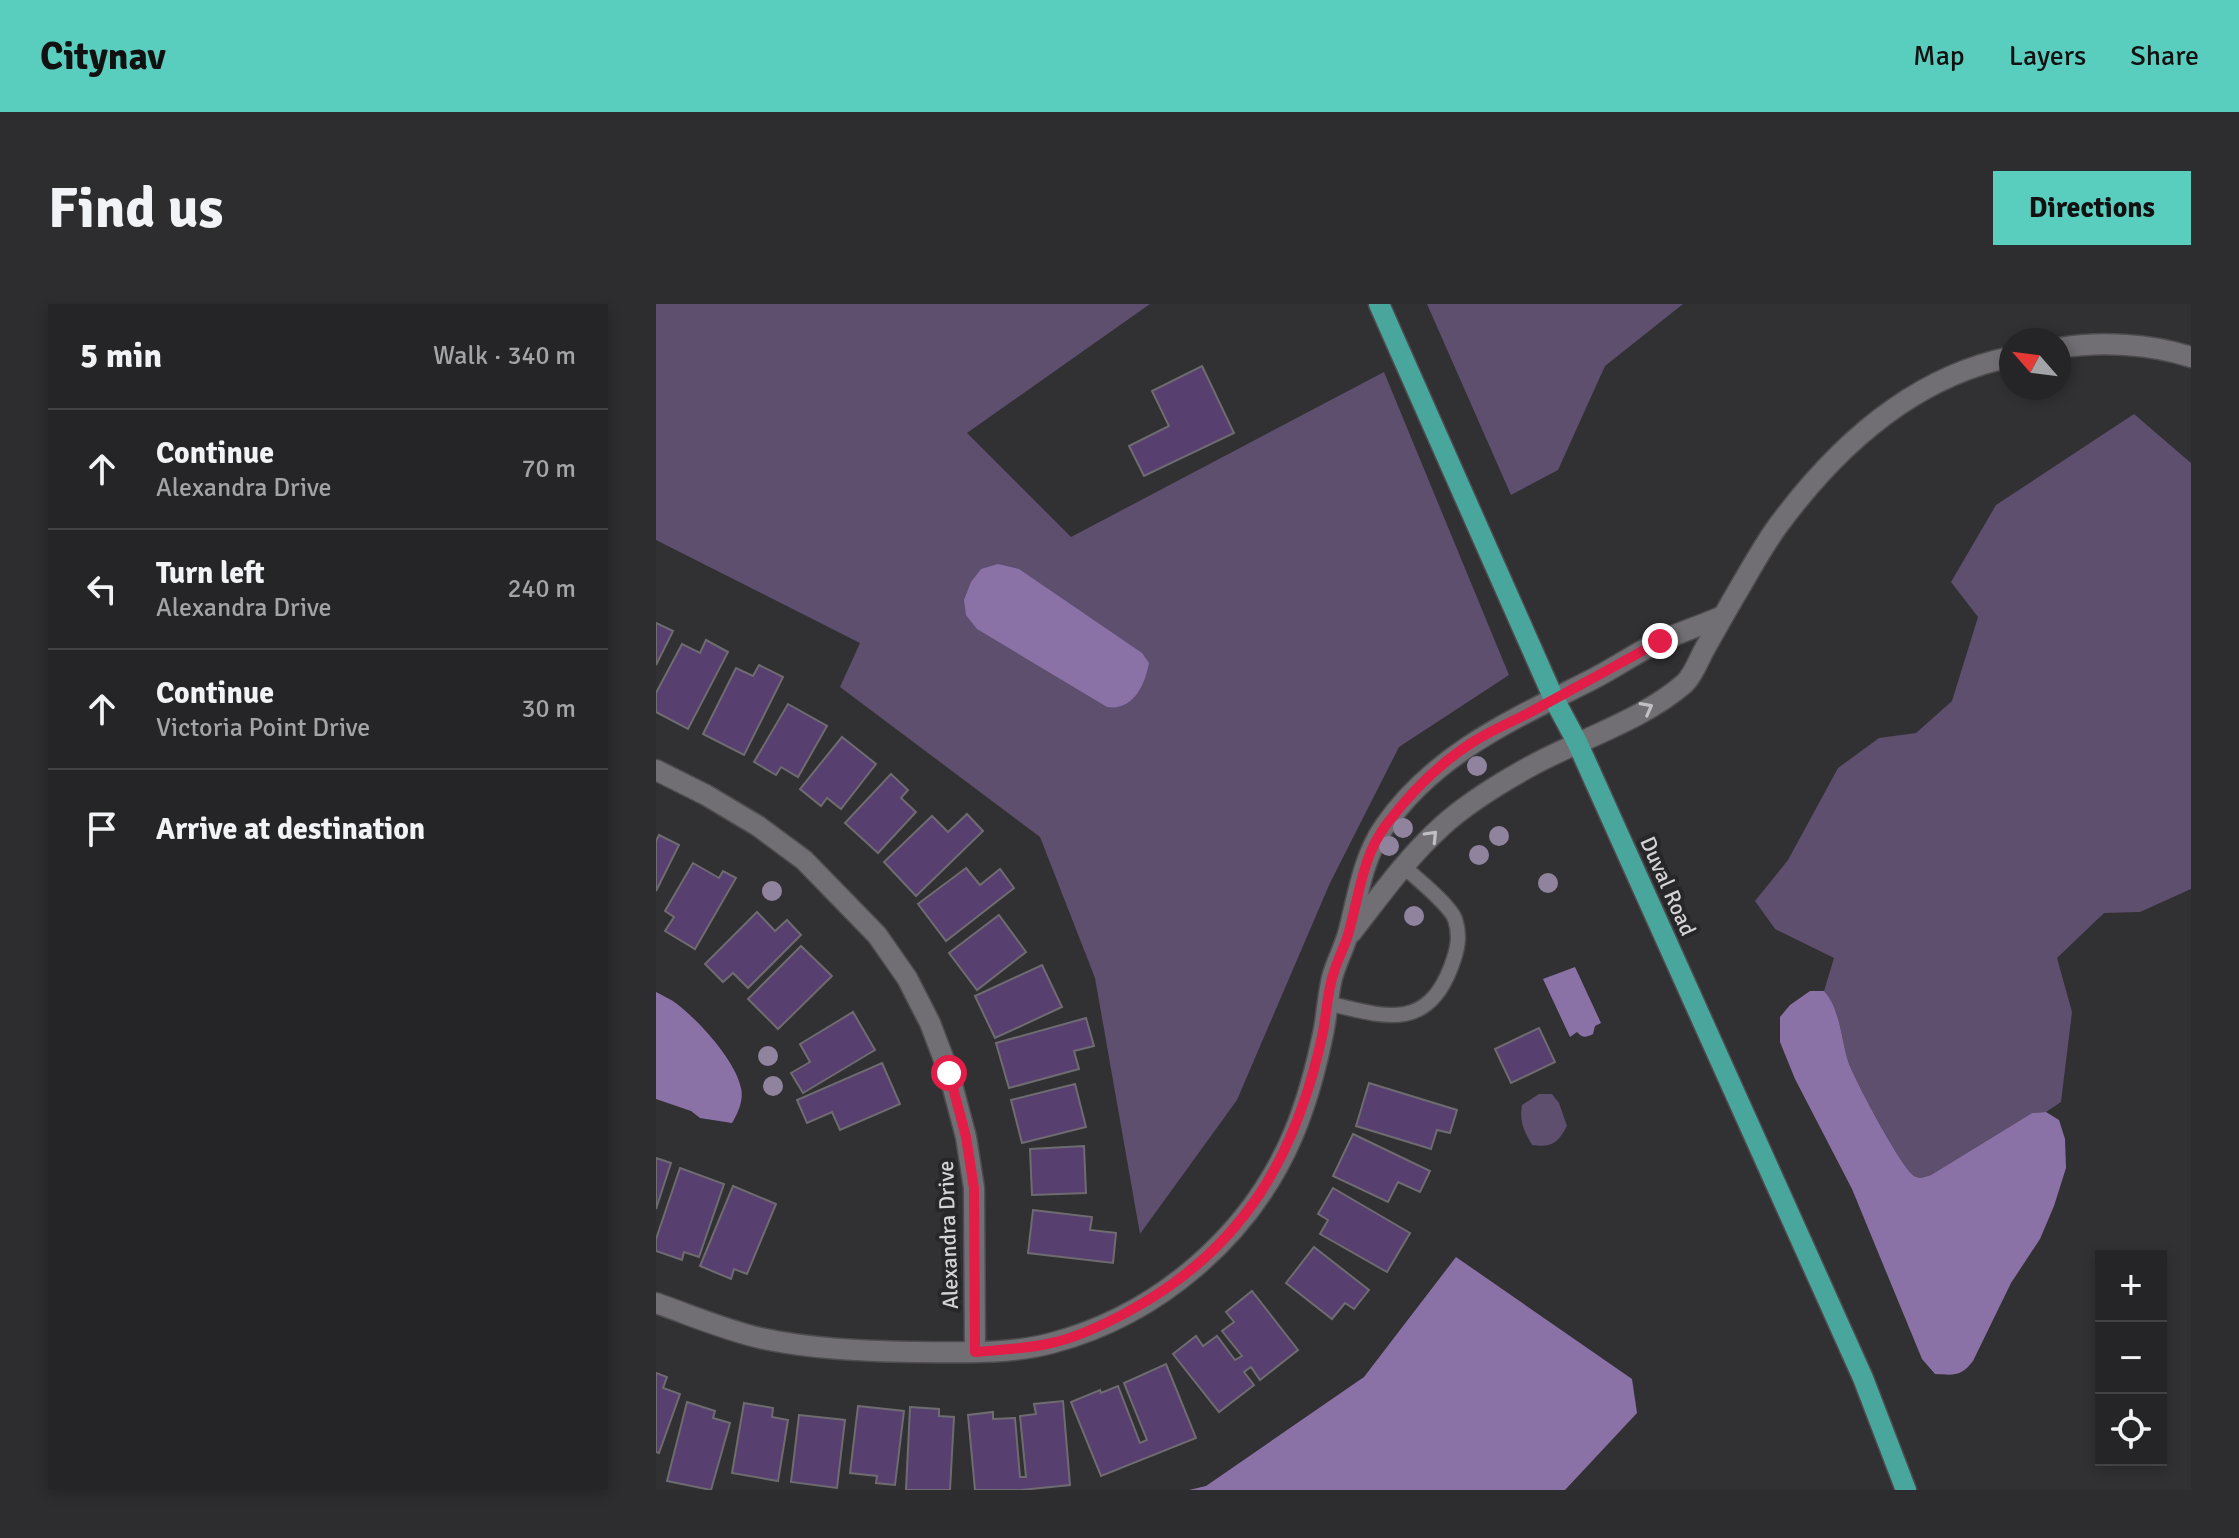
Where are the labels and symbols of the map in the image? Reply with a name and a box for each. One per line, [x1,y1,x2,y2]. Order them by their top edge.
north arrow [1999,328,2071,400]
route end [1642,623,1678,659]
one-way arrow [1638,703,1653,718]
one-way arrow [1422,831,1437,845]
street label: Duval Road [1634,832,1702,940]
route start [931,1055,967,1091]
street label: Alexandra Drive [932,1160,964,1310]

